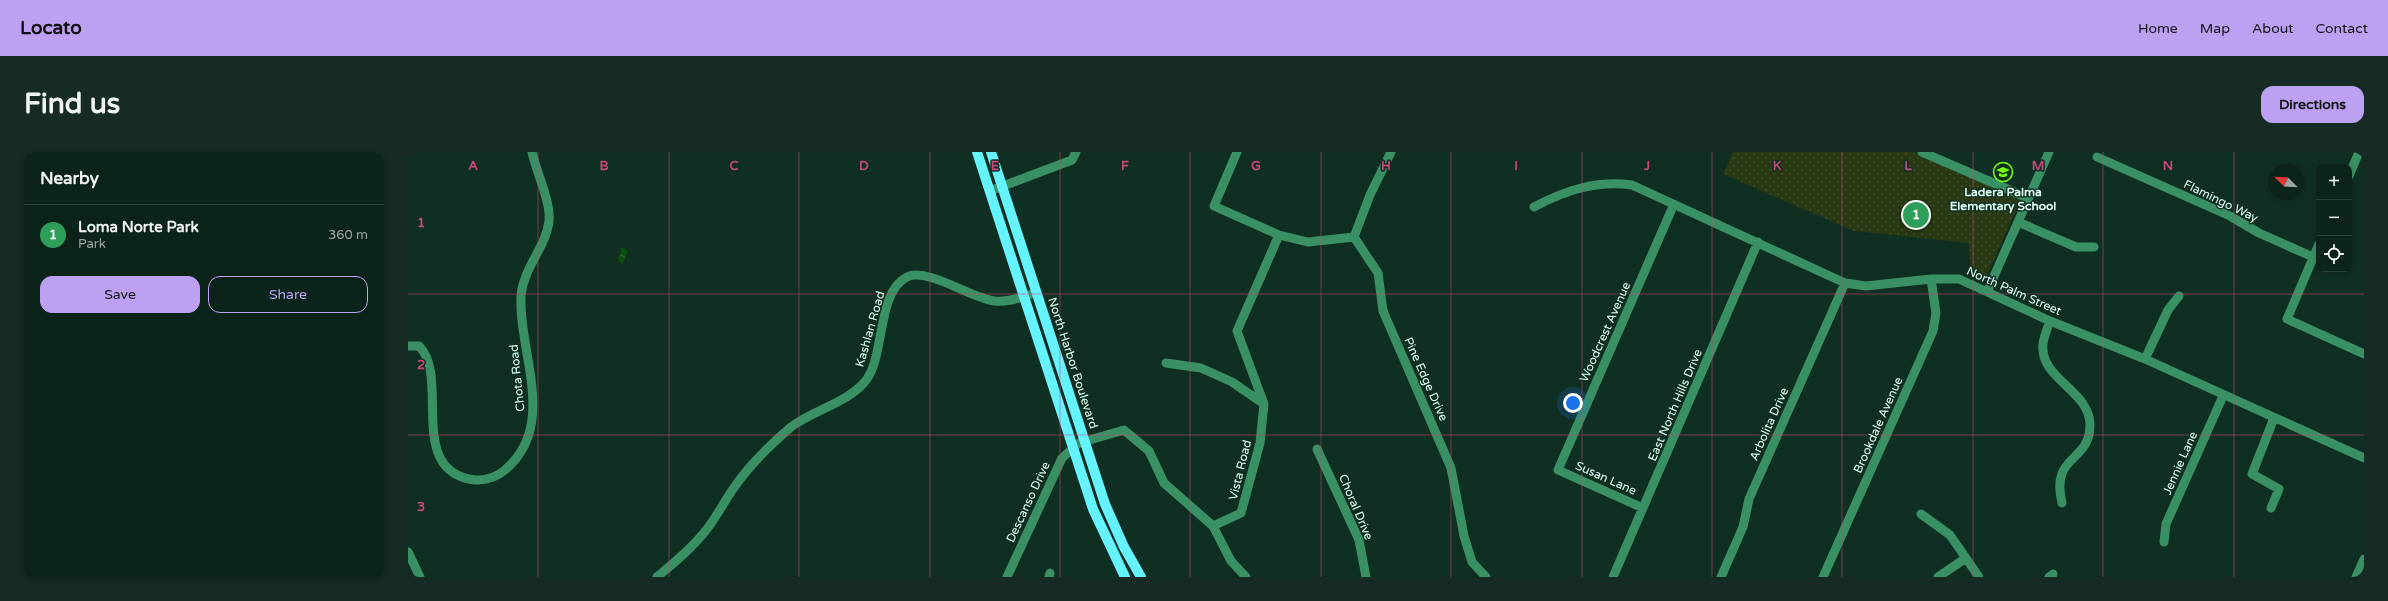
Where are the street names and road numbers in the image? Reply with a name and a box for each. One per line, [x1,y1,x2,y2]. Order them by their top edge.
street label: Flamingo Way [2182,177,2261,225]
street label: North Palm Street [1964,264,2064,318]
street label: Woodcrest Avenue [1577,280,1633,384]
street label: Kashlan Road [852,289,888,369]
street label: North Harbor Boulevard [1045,296,1101,430]
street label: Pine Edge Drive [1401,335,1451,423]
street label: Chota Road [507,344,527,412]
street label: East North Hills Drive [1645,347,1705,463]
street label: Brookdale Avenue [1850,375,1906,475]
street label: Arbolita Drive [1747,385,1791,463]
street label: Jennie Lane [2160,429,2200,497]
street label: Vista Road [1226,438,1254,502]
street label: Susan Lane [1573,458,1639,498]
street label: Descanso Drive [1003,459,1053,545]
street label: Choral Drive [1336,472,1376,542]

